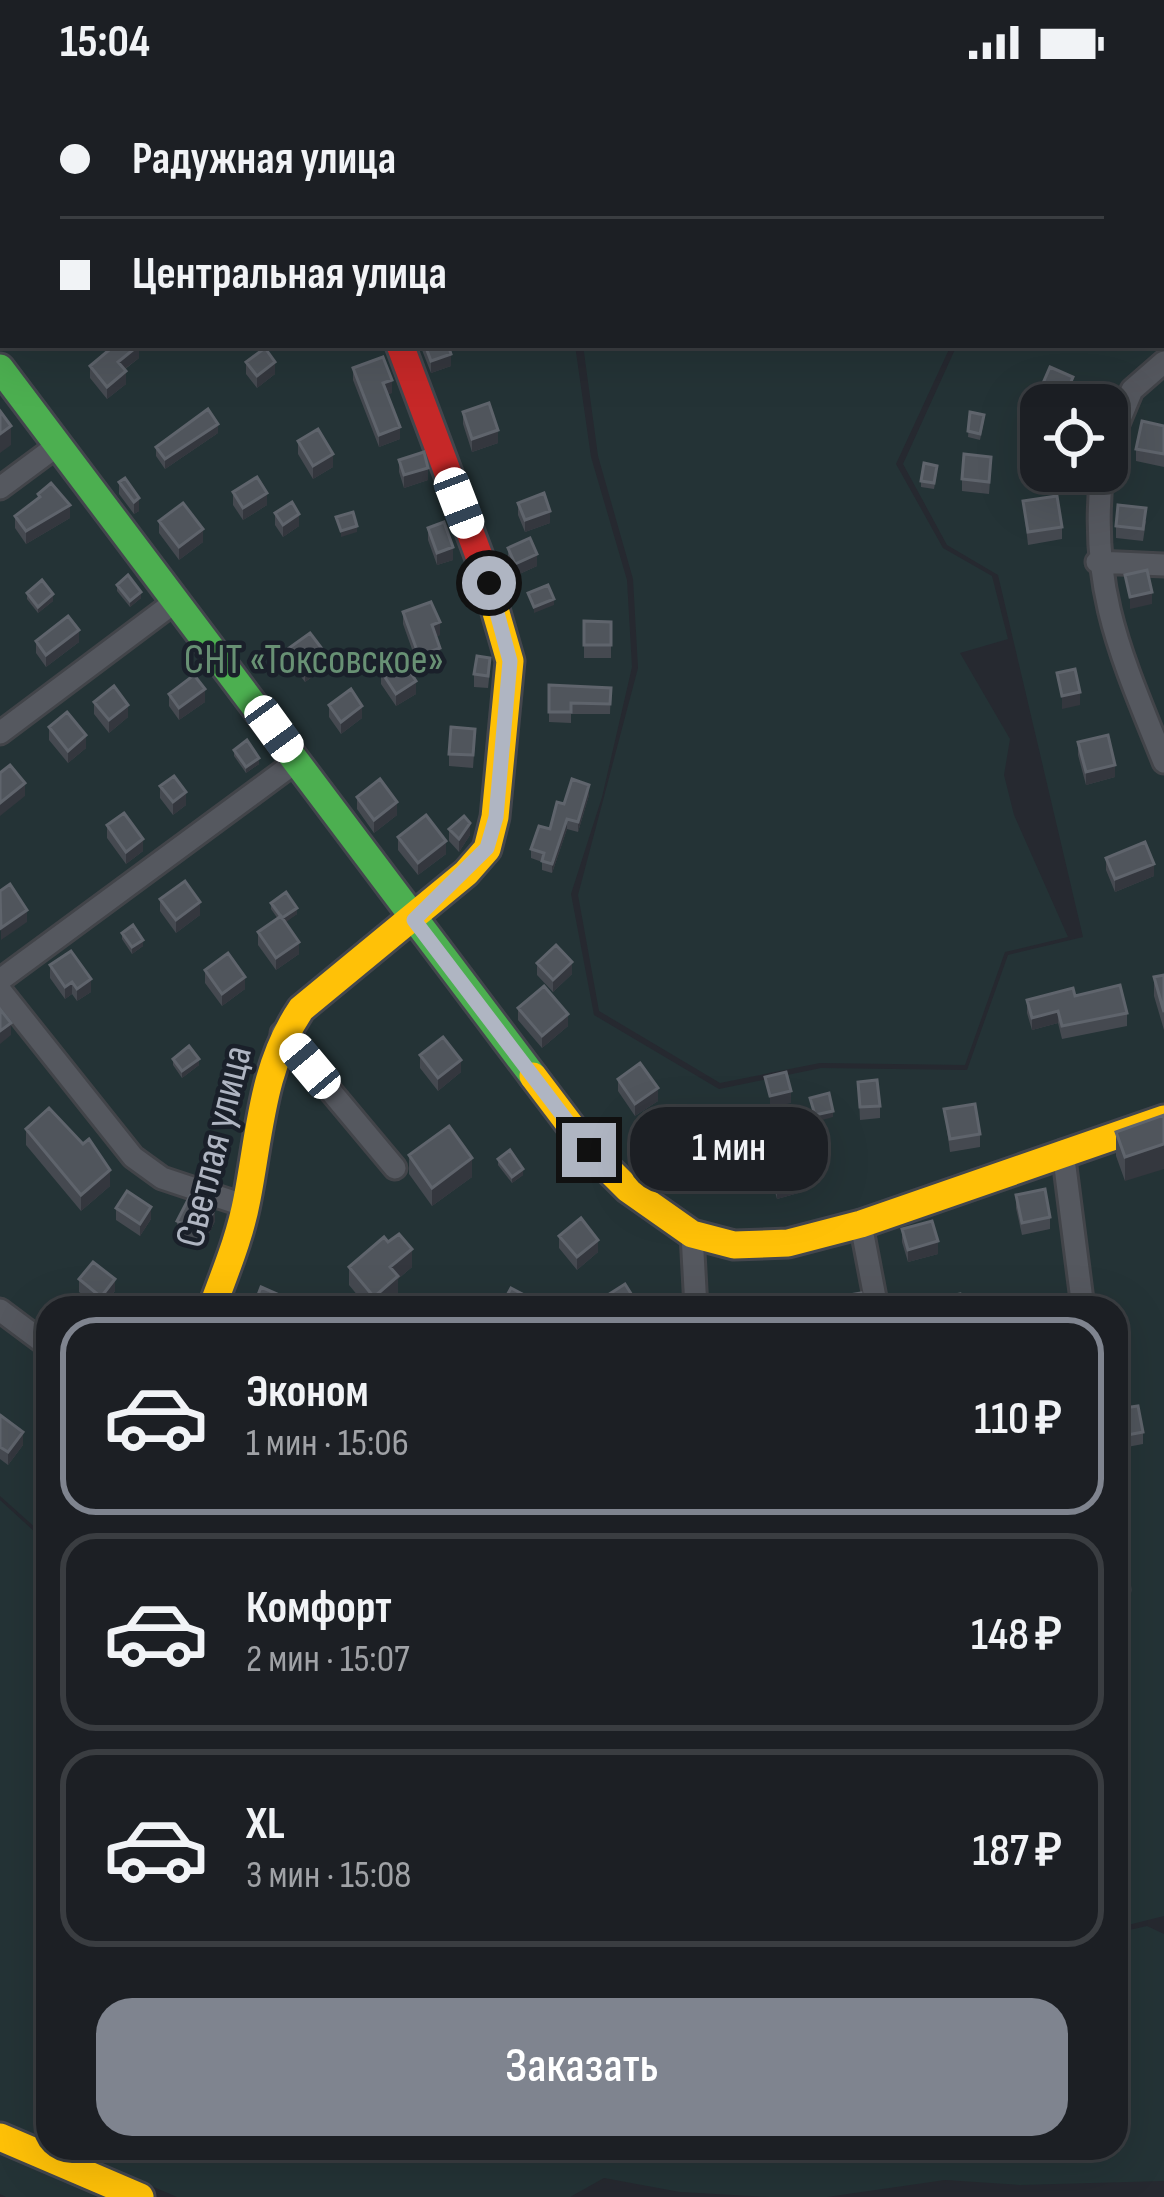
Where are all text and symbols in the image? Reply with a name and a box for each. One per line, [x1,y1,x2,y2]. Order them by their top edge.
text: 15:04 [60,15,150,70]
text: Радужная улица [132,132,396,187]
text: Центральная улица [132,247,447,302]
map controls [1020,384,1128,492]
button: locate [1020,384,1128,492]
car [429,463,489,543]
route start [462,556,516,610]
park label: СНТ «Токсовское» [184,635,444,686]
car [238,689,310,769]
car [273,1027,347,1105]
street label: Светлая улица [165,1041,264,1253]
callout: 1 мин [631,1108,829,1192]
route end [562,1123,616,1177]
text: 1 мин [692,1125,766,1172]
icon: car [102,1362,210,1470]
text: Эконом [246,1365,369,1420]
text: 110 ₽ [974,1392,1062,1447]
text: 1 мин · 15:06 [246,1420,409,1467]
icon: car [102,1578,210,1686]
text: Комфорт [246,1581,392,1636]
text: 148 ₽ [971,1608,1062,1663]
text: 2 мин · 15:07 [246,1636,410,1683]
icon: car [102,1794,210,1902]
text: XL [246,1797,285,1852]
text: 187 ₽ [972,1824,1062,1879]
text: 3 мин · 15:08 [246,1852,411,1899]
button: Заказать [96,1998,1068,2136]

